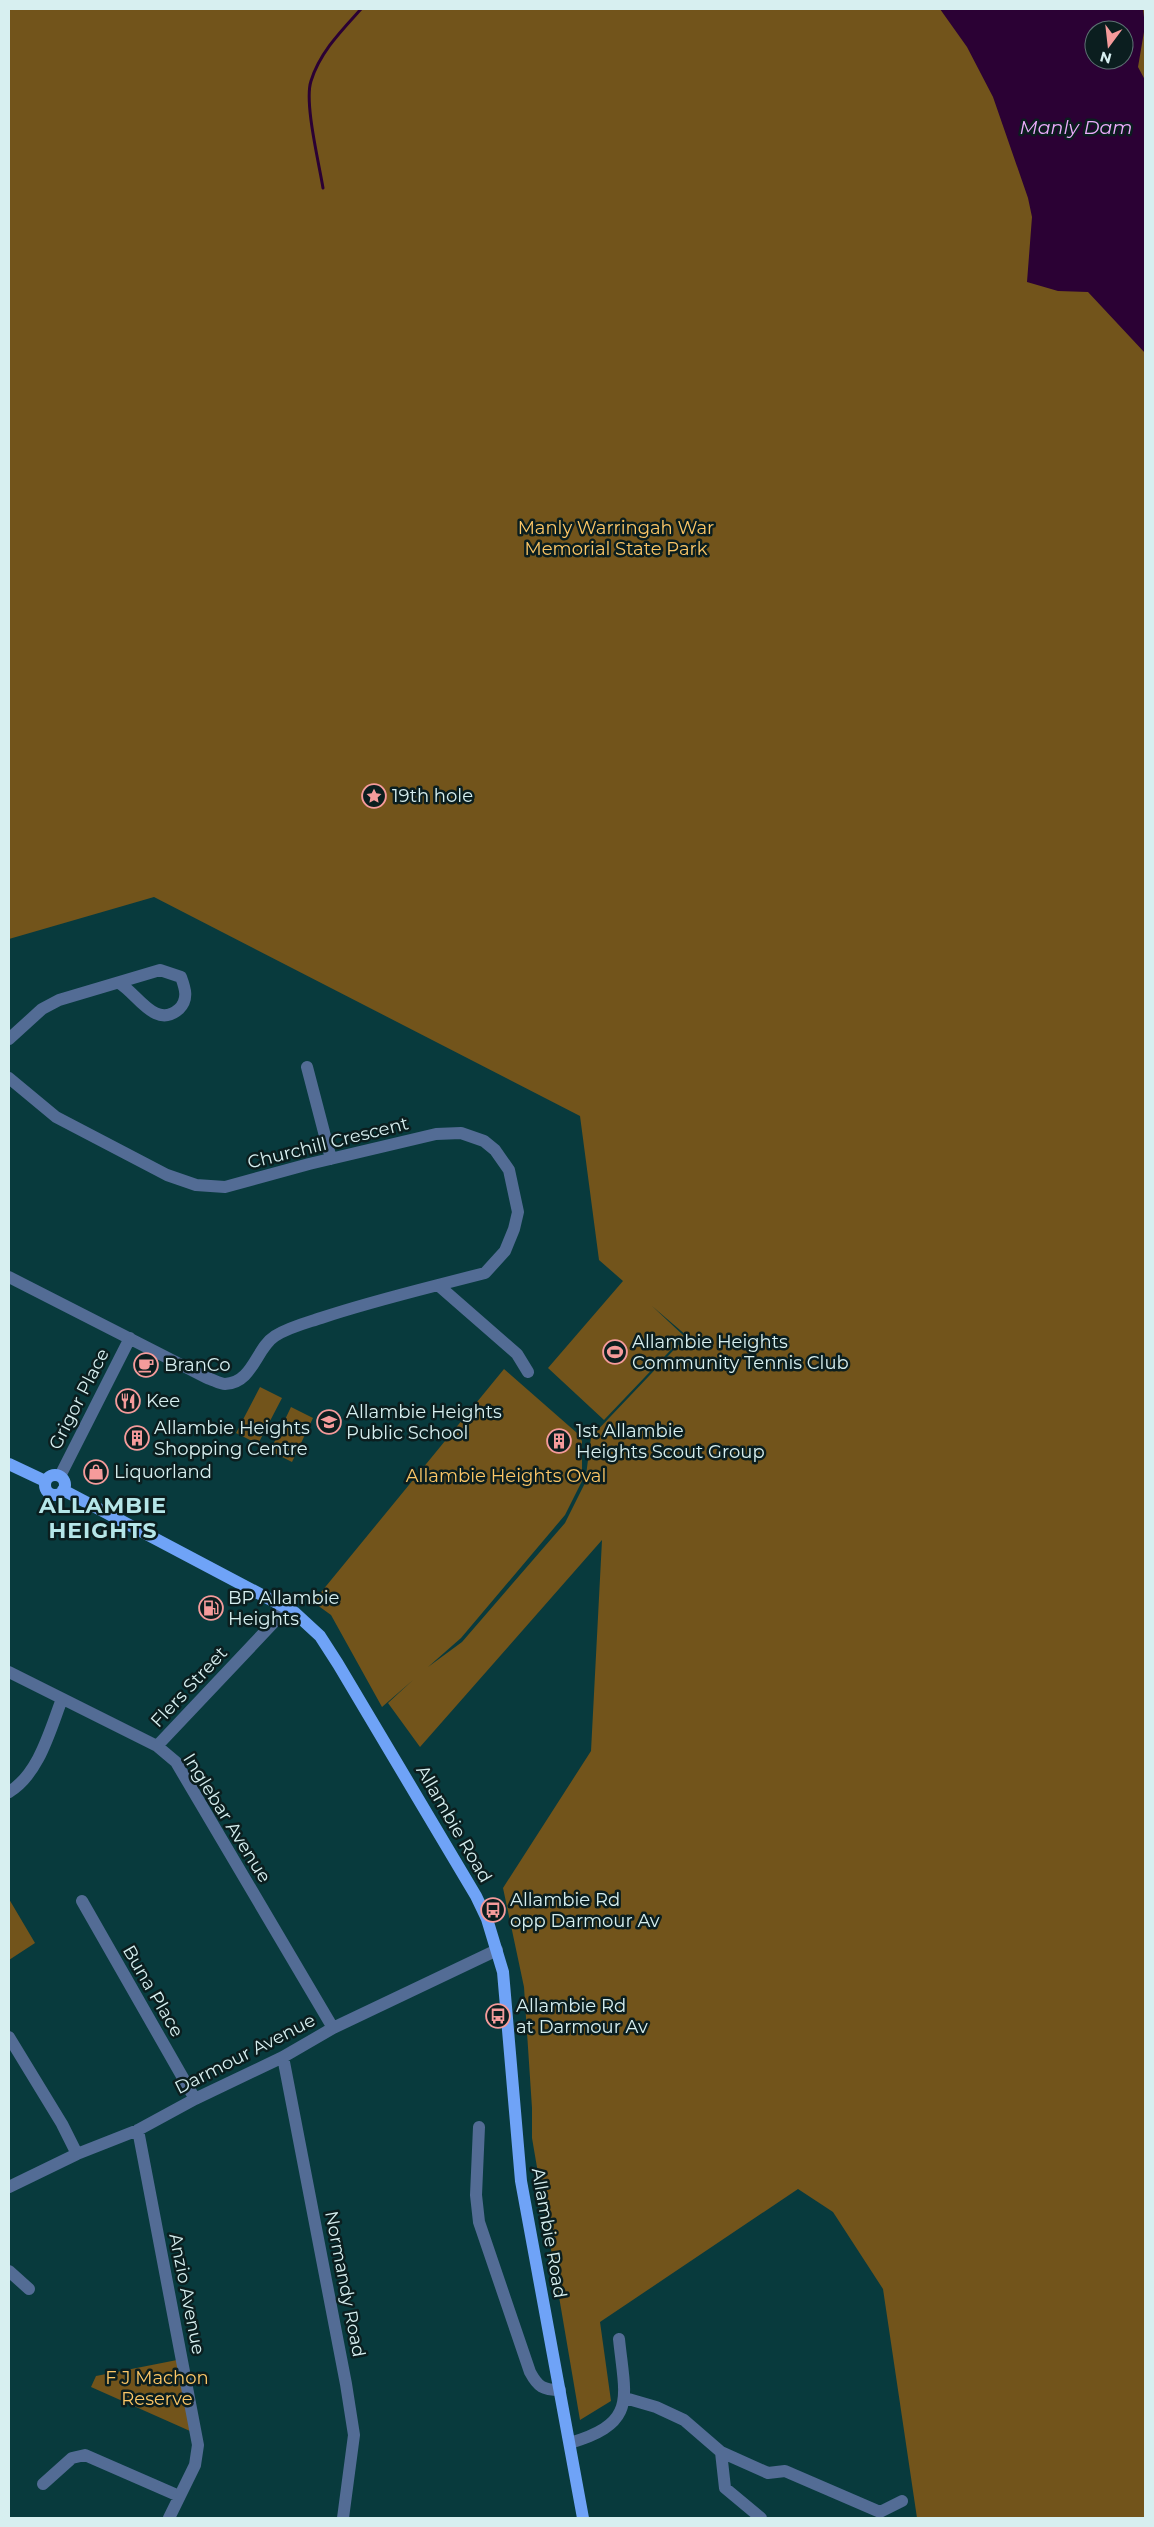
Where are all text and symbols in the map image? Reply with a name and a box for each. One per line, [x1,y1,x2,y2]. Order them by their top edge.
north arrow [1084,20,1134,70]
text: N [1098,47,1113,68]
water label: Manly Dam [1020,116,1132,139]
park label: Manly Warringah War Memorial State Park [518,517,714,560]
place icon: 19th hole [361,783,387,809]
place label: 19th hole [392,785,473,807]
street label: Churchill Crescent [245,1112,411,1174]
place label: Allambie Heights Community Tennis Club [632,1331,849,1374]
sports icon: Allambie Heights Community Tennis Club [602,1339,628,1365]
street label: Grigor Place [44,1345,114,1453]
cafe icon: BranCo [133,1352,159,1378]
place label: BranCo [164,1354,230,1376]
restaurant icon: Kee [115,1388,141,1414]
place label: Kee [146,1390,180,1412]
place label: Allambie Heights Public School [346,1401,502,1444]
school or university icon: Allambie Heights Public School [316,1409,342,1435]
place label: Allambie Heights Shopping Centre [154,1417,310,1460]
place label: 1st Allambie Heights Scout Group [576,1420,765,1463]
building icon: Allambie Heights Shopping Centre [124,1425,150,1451]
building icon: 1st Allambie Heights Scout Group [546,1428,572,1454]
shop icon: Liquorland [83,1459,109,1485]
place label: Liquorland [114,1461,212,1483]
park label: Allambie Heights Oval [406,1465,606,1487]
district label: ALLAMBIE HEIGHTS [38,1492,167,1544]
place label: BP Allambie Heights [228,1587,340,1630]
fuel station icon: BP Allambie Heights [198,1595,224,1621]
street label: Flers Street [146,1642,232,1732]
street label: Inglebar Avenue [178,1749,276,1887]
street label: Allambie Road [411,1761,497,1887]
place label: Allambie Rd opp Darmour Av [510,1889,660,1932]
bus stop icon: Allambie Rd opp Darmour Av [480,1897,506,1923]
street label: Buna Place [118,1941,188,2041]
place label: Allambie Rd at Darmour Av [516,1995,648,2038]
bus stop icon: Allambie Rd at Darmour Av [485,2003,511,2029]
street label: Darmour Avenue [171,2009,319,2099]
street label: Allambie Road [527,2166,571,2300]
street label: Normandy Road [320,2209,370,2359]
street label: Anzio Avenue [164,2232,210,2357]
park label: F J Machon Reserve [105,2367,209,2410]

